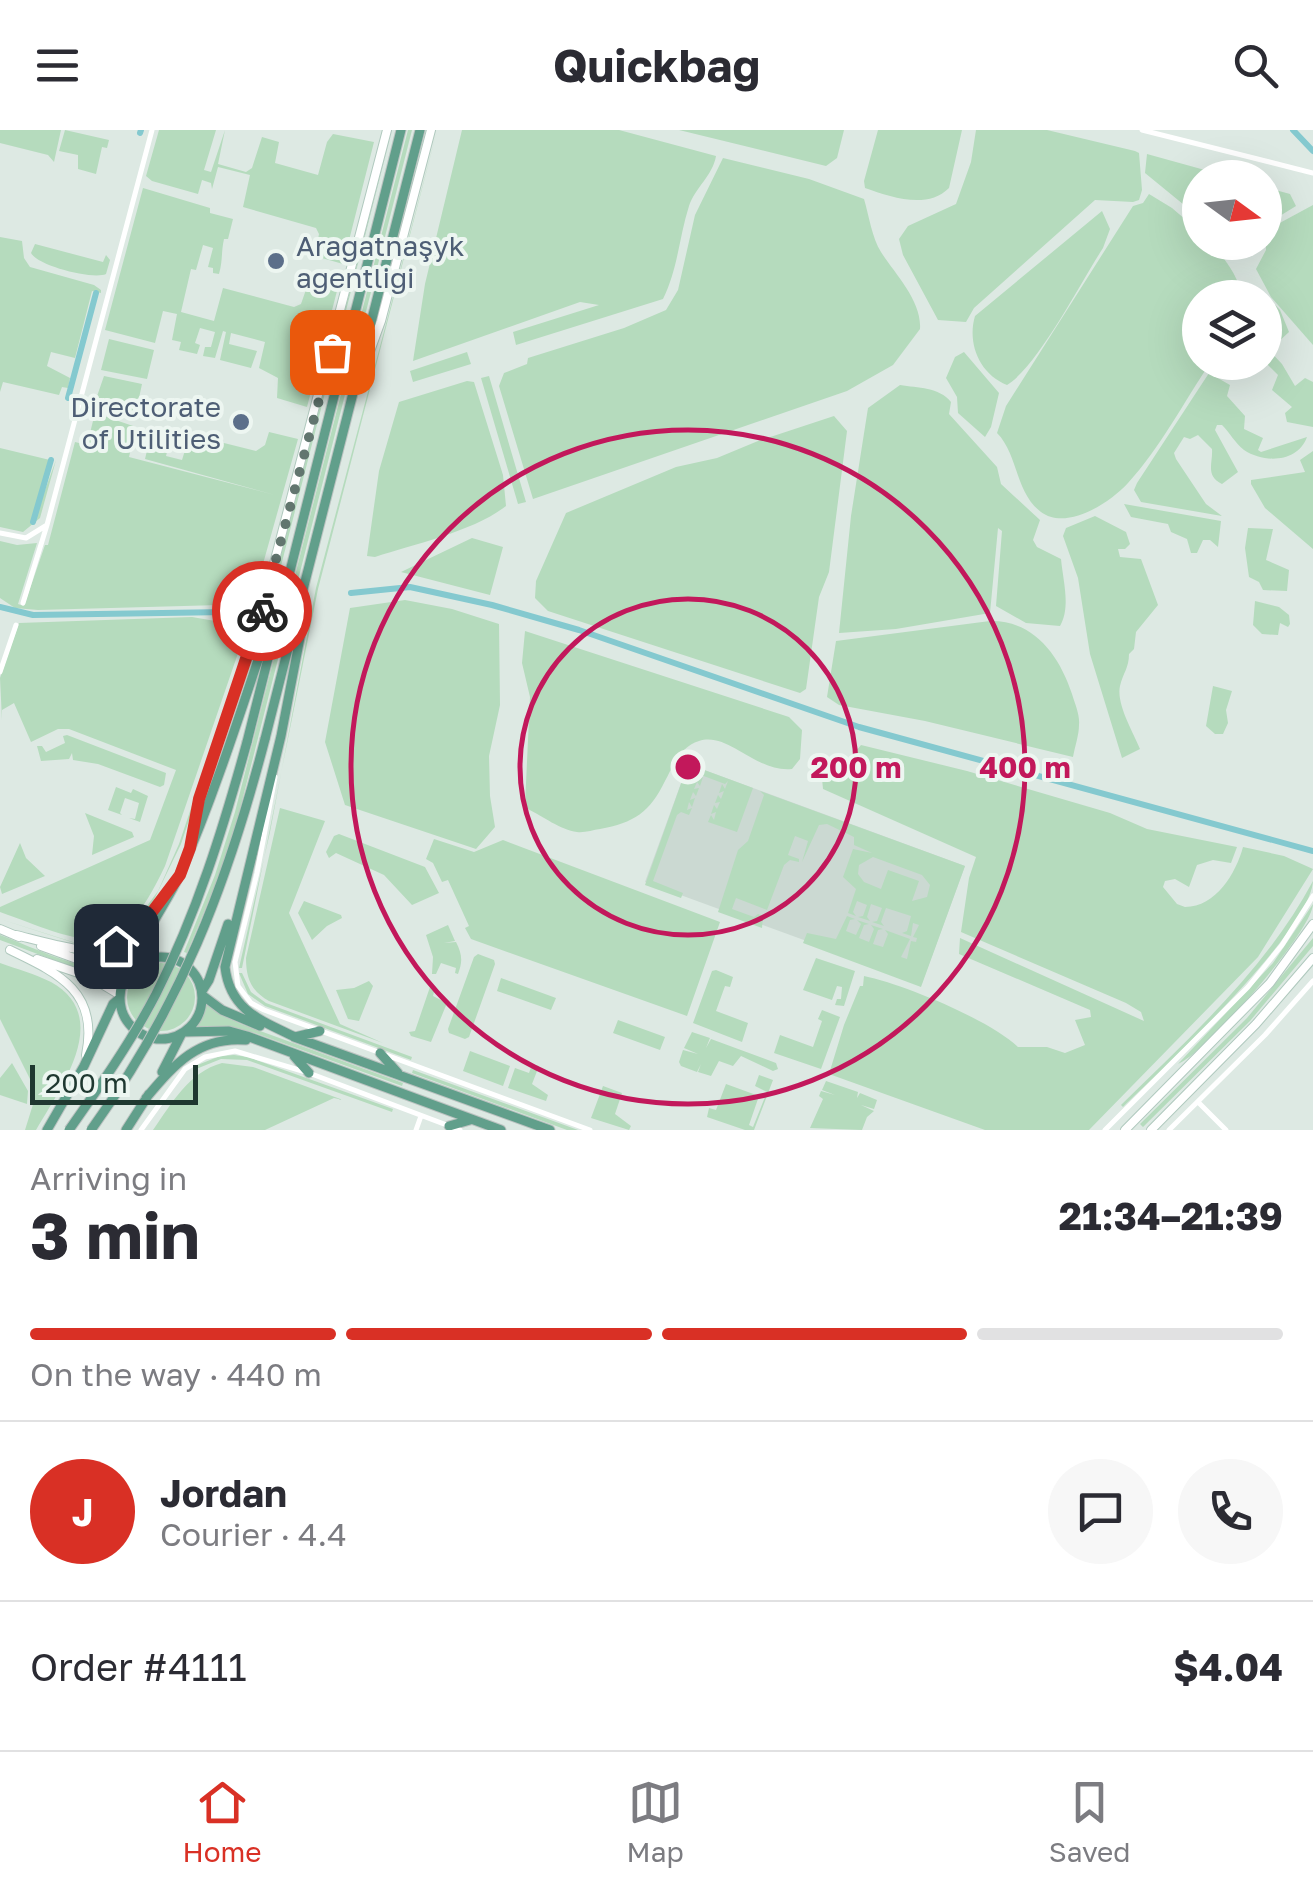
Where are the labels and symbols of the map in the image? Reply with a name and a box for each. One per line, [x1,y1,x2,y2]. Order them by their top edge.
north arrow [1182,160,1282,260]
place label: Aragatnaşyk agentligi [296,229,465,294]
marker: Aragatnaşyk agentligi [265,250,287,272]
pin [290,310,375,395]
place label: Directorate of Utilities [70,390,221,455]
marker: Directorate of Utilities [230,411,252,433]
courier [212,561,312,661]
centre of rings [670,749,706,785]
text: 200 m [810,749,902,785]
text: 400 m [979,749,1071,785]
pin [74,904,159,989]
scale bar [30,1060,198,1104]

